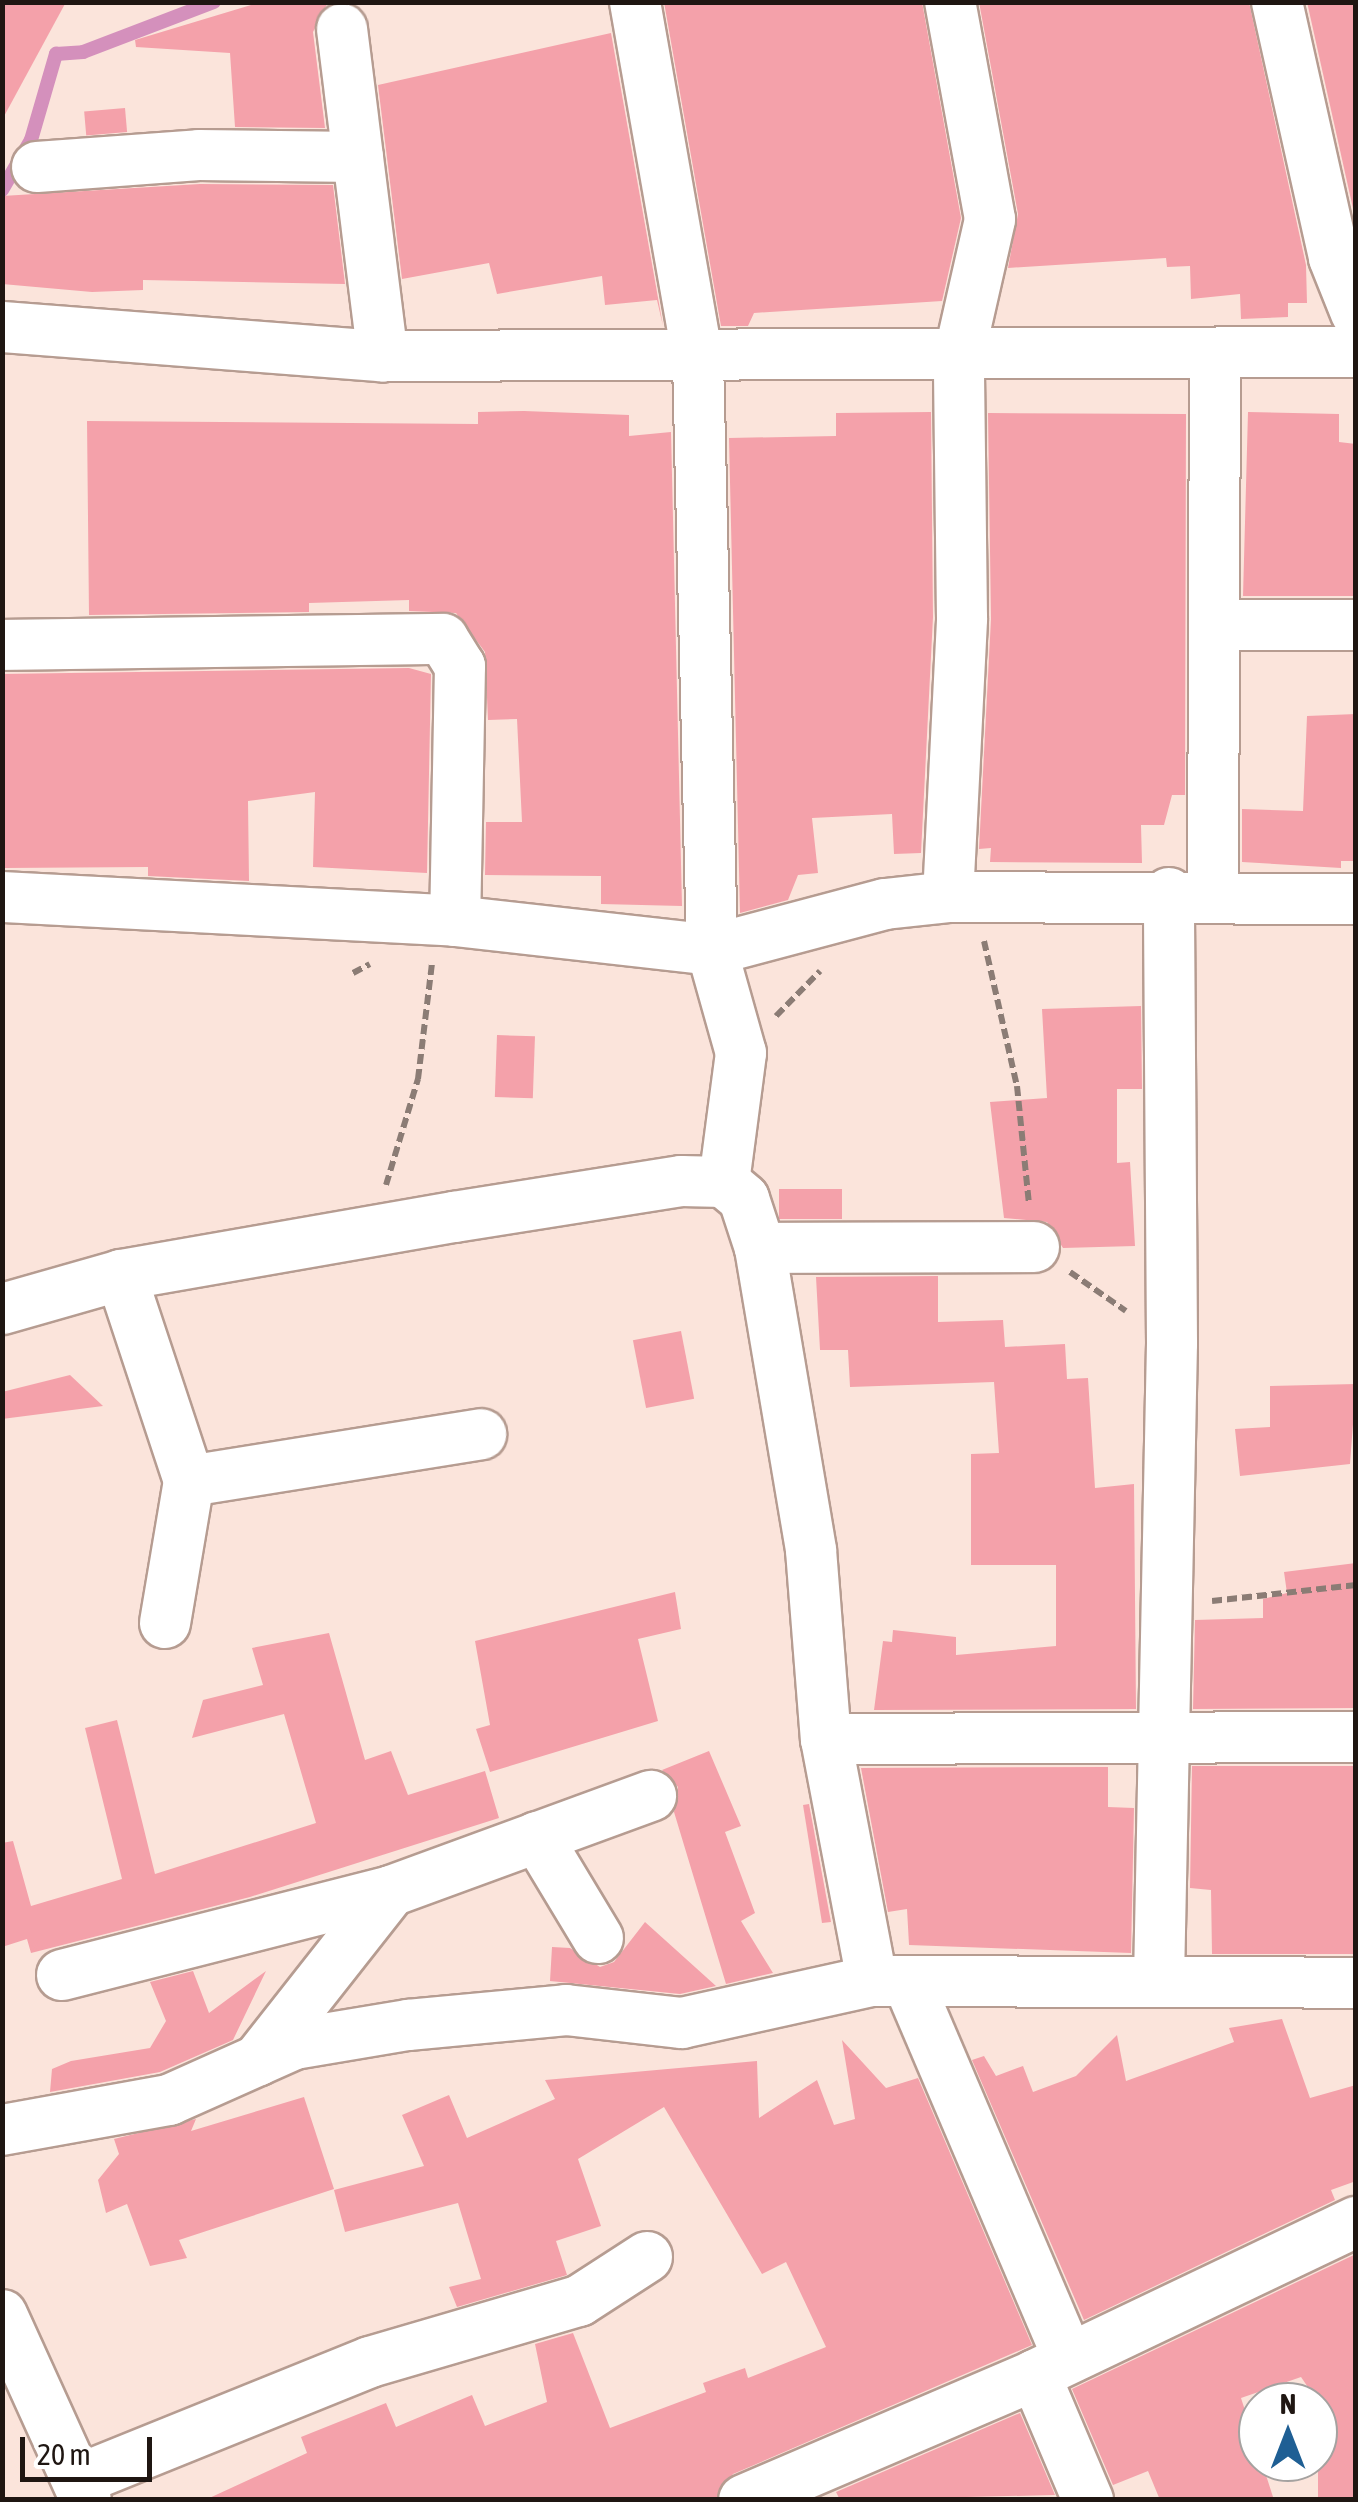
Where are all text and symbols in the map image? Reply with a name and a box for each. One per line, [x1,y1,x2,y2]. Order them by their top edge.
north arrow [1238,2382,1338,2482]
text: N [1280,2388,1296,2420]
scale bar [25,2417,158,2479]
text: 20 m [37,2437,91,2471]

